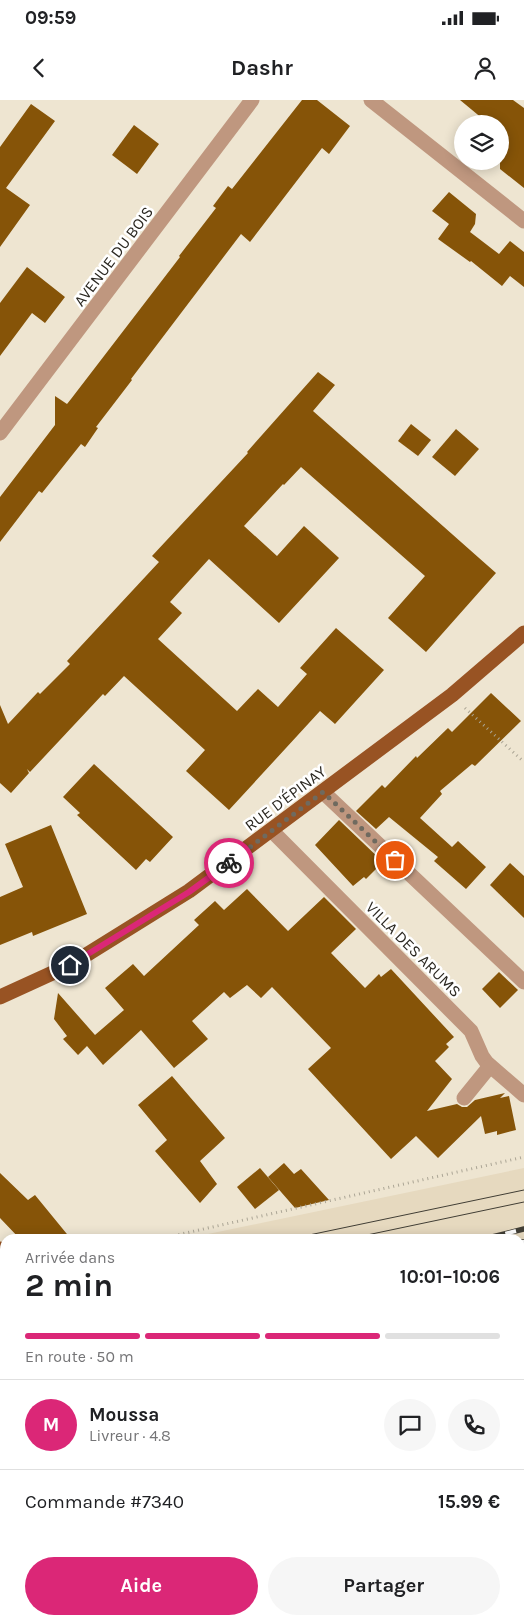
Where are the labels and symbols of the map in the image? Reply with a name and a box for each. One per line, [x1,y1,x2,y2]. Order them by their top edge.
street label: AVENUE DU BOIS [70,203,157,310]
street label: RUE D'ÉPINAY [241,762,330,835]
courier [204,838,254,888]
pin [374,839,416,881]
street label: VILLA DES ARUMS [362,898,465,1001]
pin [49,944,91,986]

